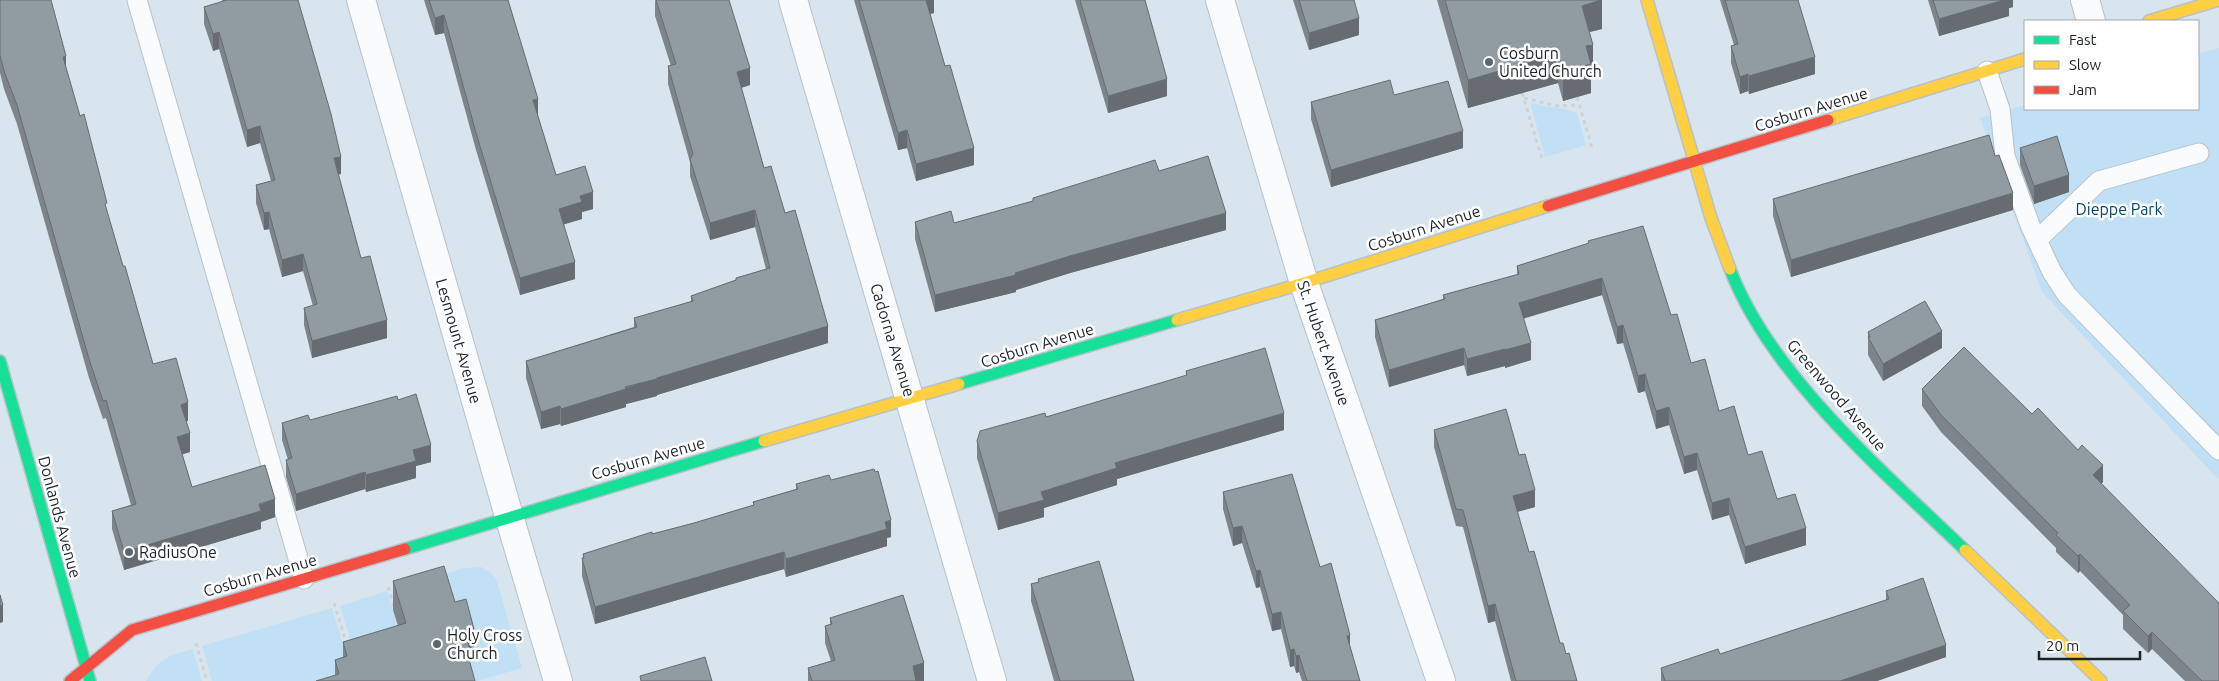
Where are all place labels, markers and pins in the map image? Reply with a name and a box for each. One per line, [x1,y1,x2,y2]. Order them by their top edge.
place label: Cosburn United Church [1499,44,1602,80]
marker: Cosburn United Church [1483,56,1495,68]
place label: RadiusOne [139,543,217,561]
marker: RadiusOne [123,546,135,558]
place label: Holy Cross Church [447,626,522,662]
marker: Holy Cross Church [431,638,443,650]

